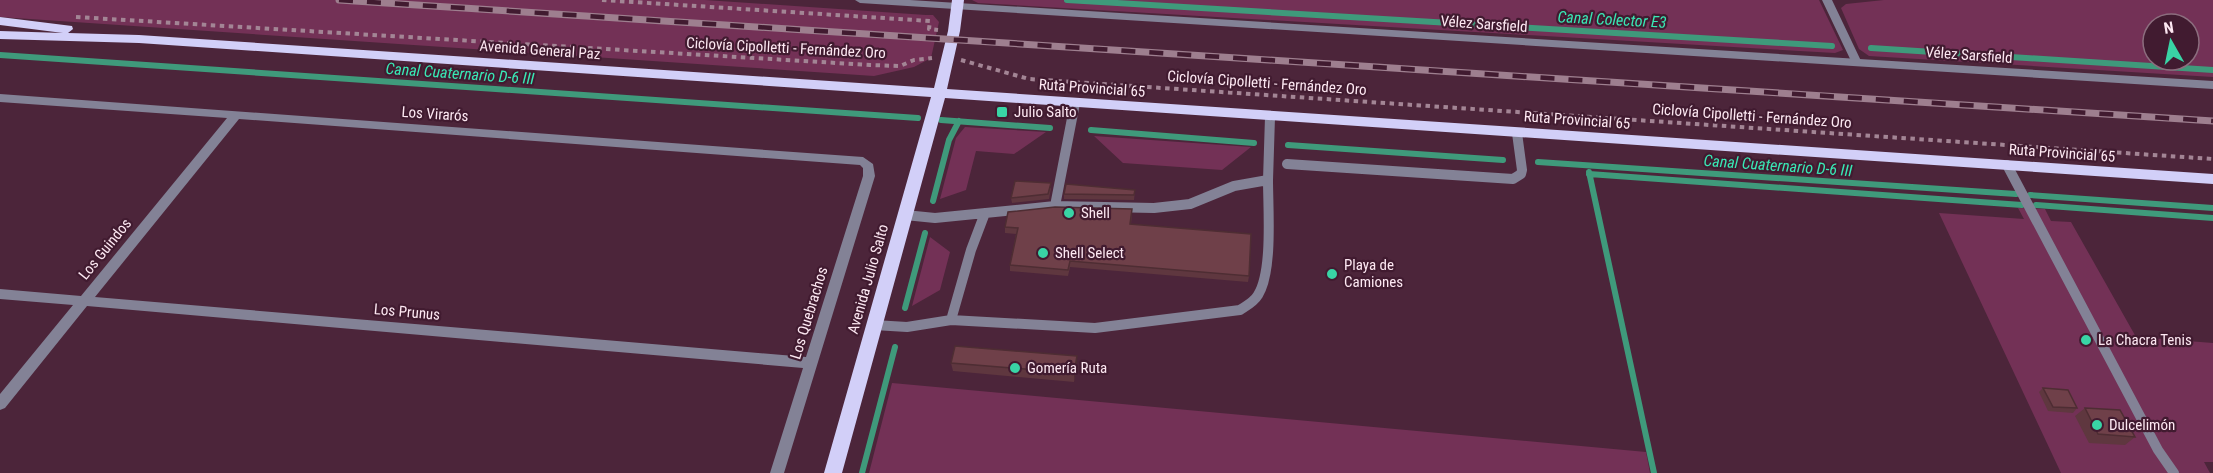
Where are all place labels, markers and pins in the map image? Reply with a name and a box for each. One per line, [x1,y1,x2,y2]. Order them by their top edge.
place label: Julio Salto [1014,103,1077,121]
marker: Julio Salto [995,105,1009,119]
place label: Shell [1081,204,1110,222]
marker: Shell [1062,206,1076,220]
place label: Shell Select [1055,244,1124,262]
marker: Shell Select [1036,246,1050,260]
place label: Playa de Camiones [1344,256,1403,291]
marker: Playa de Camiones [1325,267,1339,281]
place label: La Chacra Tenis [2098,331,2192,349]
marker: La Chacra Tenis [2079,333,2093,347]
place label: Gomería Ruta [1027,359,1107,377]
marker: Gomería Ruta [1008,361,1022,375]
place label: Dulcelimón [2109,416,2175,434]
marker: Dulcelimón [2090,418,2104,432]

